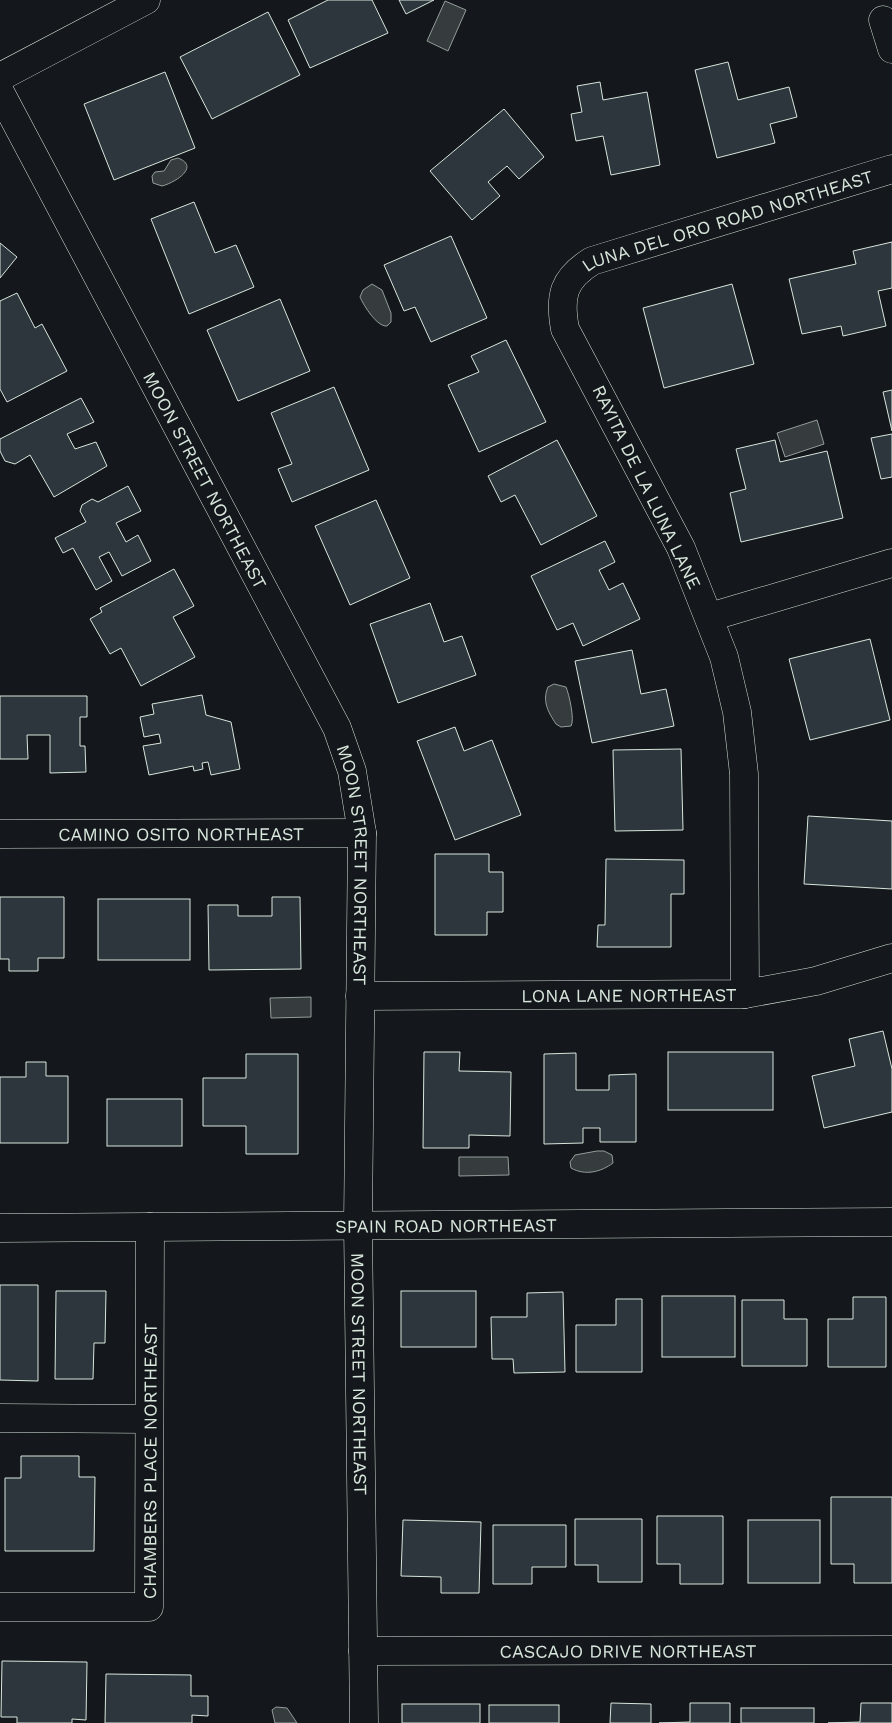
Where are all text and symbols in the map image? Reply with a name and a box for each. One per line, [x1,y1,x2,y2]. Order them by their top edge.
street label: LUNA DEL ORO ROAD NORTHEAST [577,165,875,275]
street label: MOON STREET NORTHEAST [139,368,272,592]
street label: RAYITA DE LA LUNA LANE [588,382,706,592]
street label: MOON STREET NORTHEAST [333,741,373,985]
street label: CAMINO OSITO NORTHEAST [58,823,304,844]
street label: LONA LANE NORTHEAST [521,984,737,1006]
street label: SPAIN ROAD NORTHEAST [335,1214,557,1236]
street label: MOON STREET NORTHEAST [348,1252,372,1495]
street label: CHAMBERS PLACE NORTHEAST [139,1323,160,1599]
street label: CASCAJO DRIVE NORTHEAST [500,1640,757,1661]

